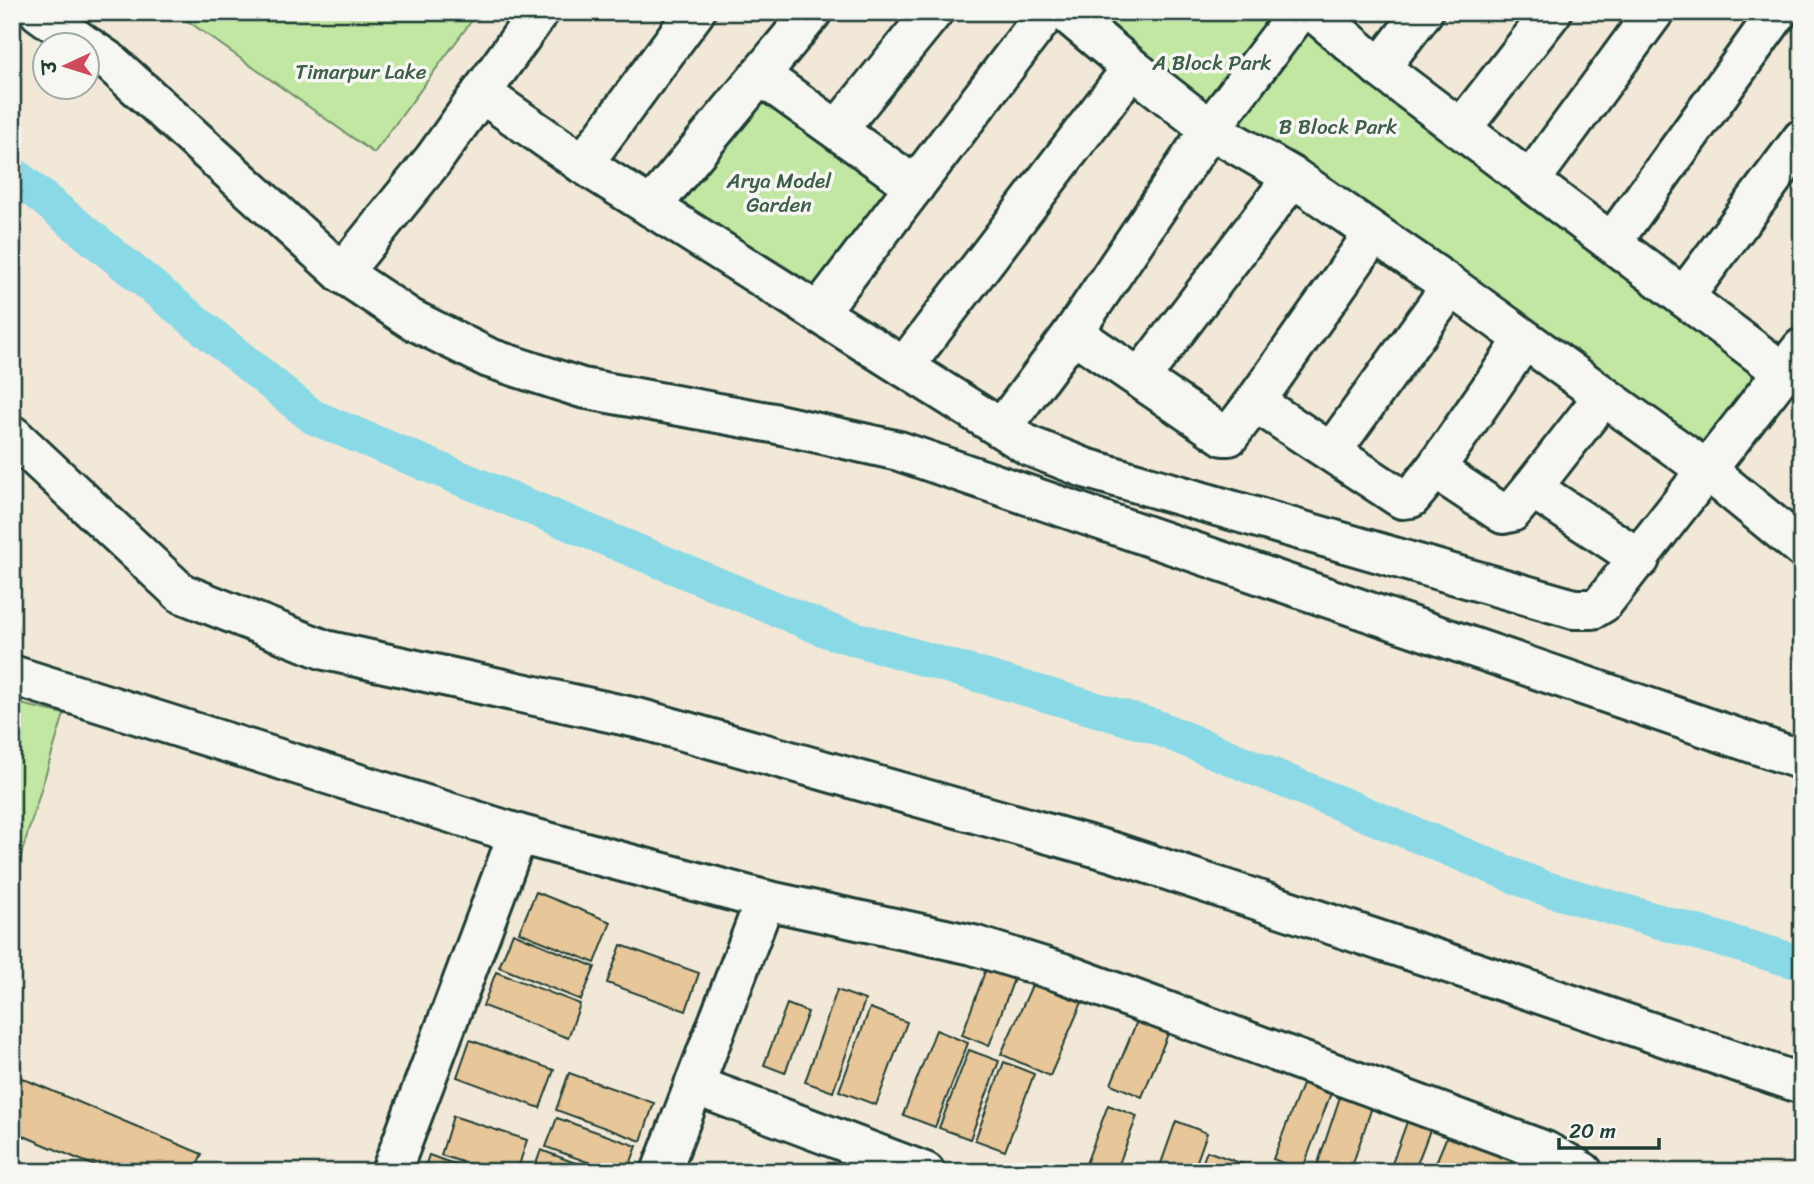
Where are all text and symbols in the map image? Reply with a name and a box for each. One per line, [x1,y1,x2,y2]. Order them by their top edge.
north arrow [32,32,102,102]
park label: A Block Park [1152,44,1271,82]
park label: Timarpur Lake [295,53,427,91]
text: उ [32,57,67,77]
park label: B Block Park [1279,108,1397,146]
park label: Arya Model Garden [726,162,832,224]
scale bar [1559,1107,1658,1151]
text: 20 m [1569,1112,1616,1150]

